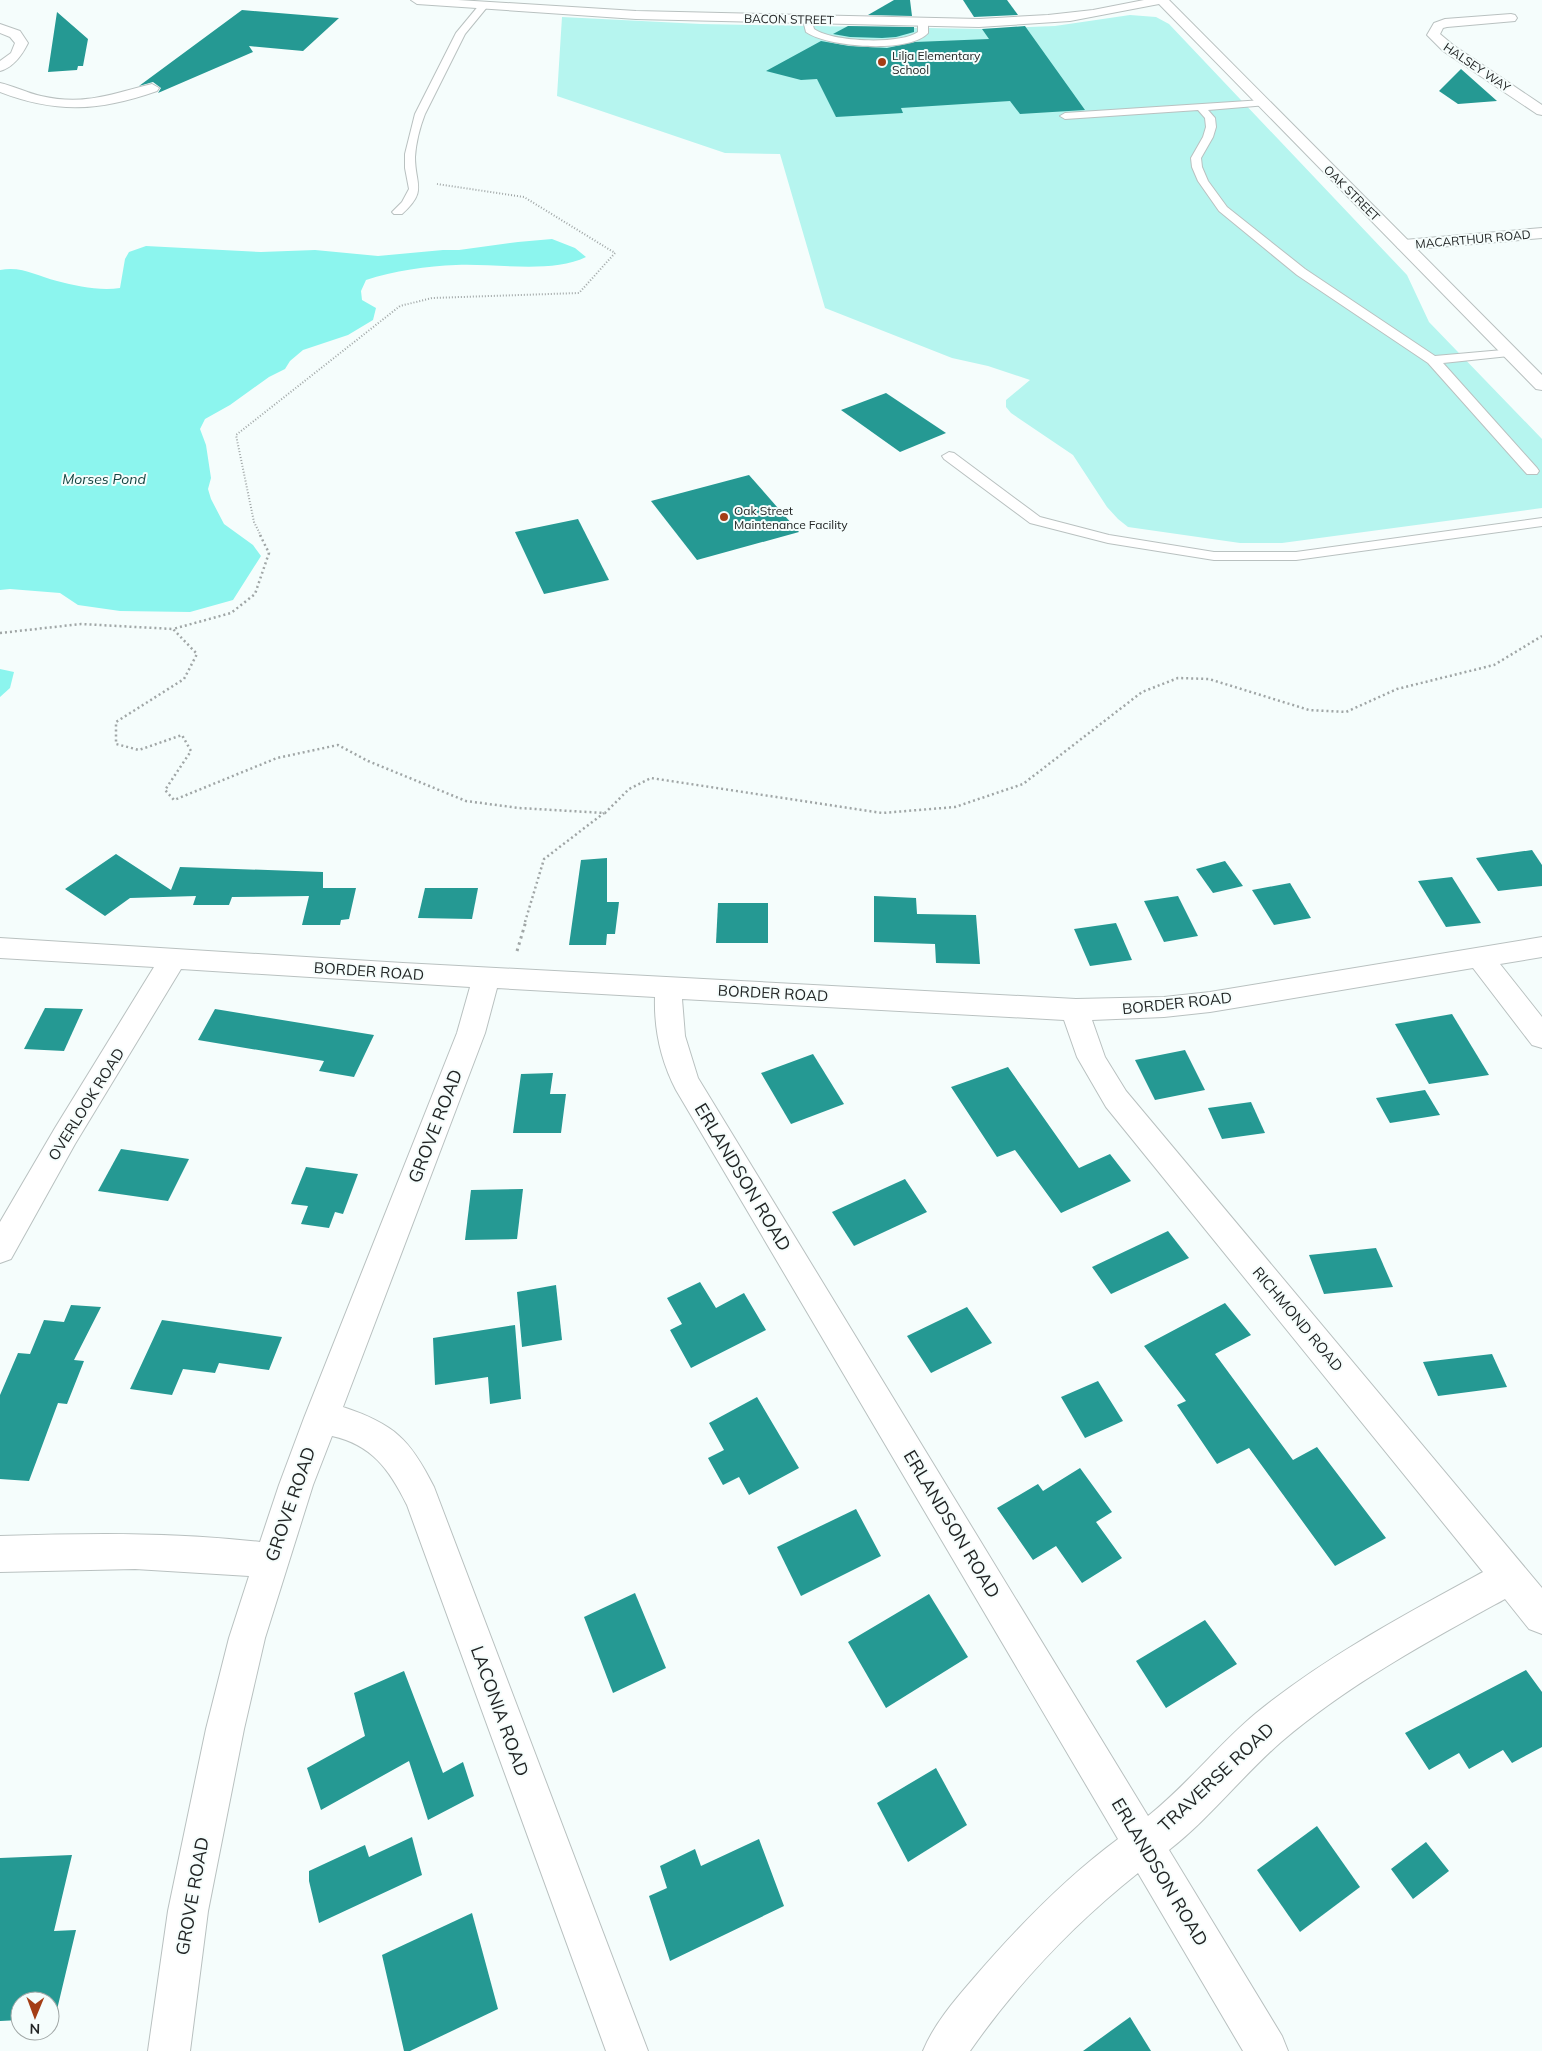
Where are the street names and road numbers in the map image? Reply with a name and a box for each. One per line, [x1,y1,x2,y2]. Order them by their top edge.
street label: BACON STREET [744,11,835,27]
street label: HALSEY WAY [1441,39,1514,95]
street label: OAK STREET [1321,162,1384,225]
street label: MACARTHUR ROAD [1415,226,1531,252]
street label: BORDER ROAD [313,958,425,984]
street label: BORDER ROAD [717,981,829,1005]
street label: BORDER ROAD [1121,988,1233,1018]
street label: OVERLOOK ROAD [44,1044,128,1164]
street label: GROVE ROAD [403,1066,467,1186]
street label: ERLANDSON ROAD [690,1099,796,1255]
street label: RICHMOND ROAD [1249,1263,1347,1375]
street label: GROVE ROAD [260,1444,320,1564]
street label: ERLANDSON ROAD [899,1446,1005,1602]
street label: LACONIA ROAD [466,1643,534,1779]
street label: TRAVERSE ROAD [1153,1717,1279,1837]
street label: ERLANDSON ROAD [1107,1794,1213,1950]
street label: GROVE ROAD [170,1835,214,1957]

